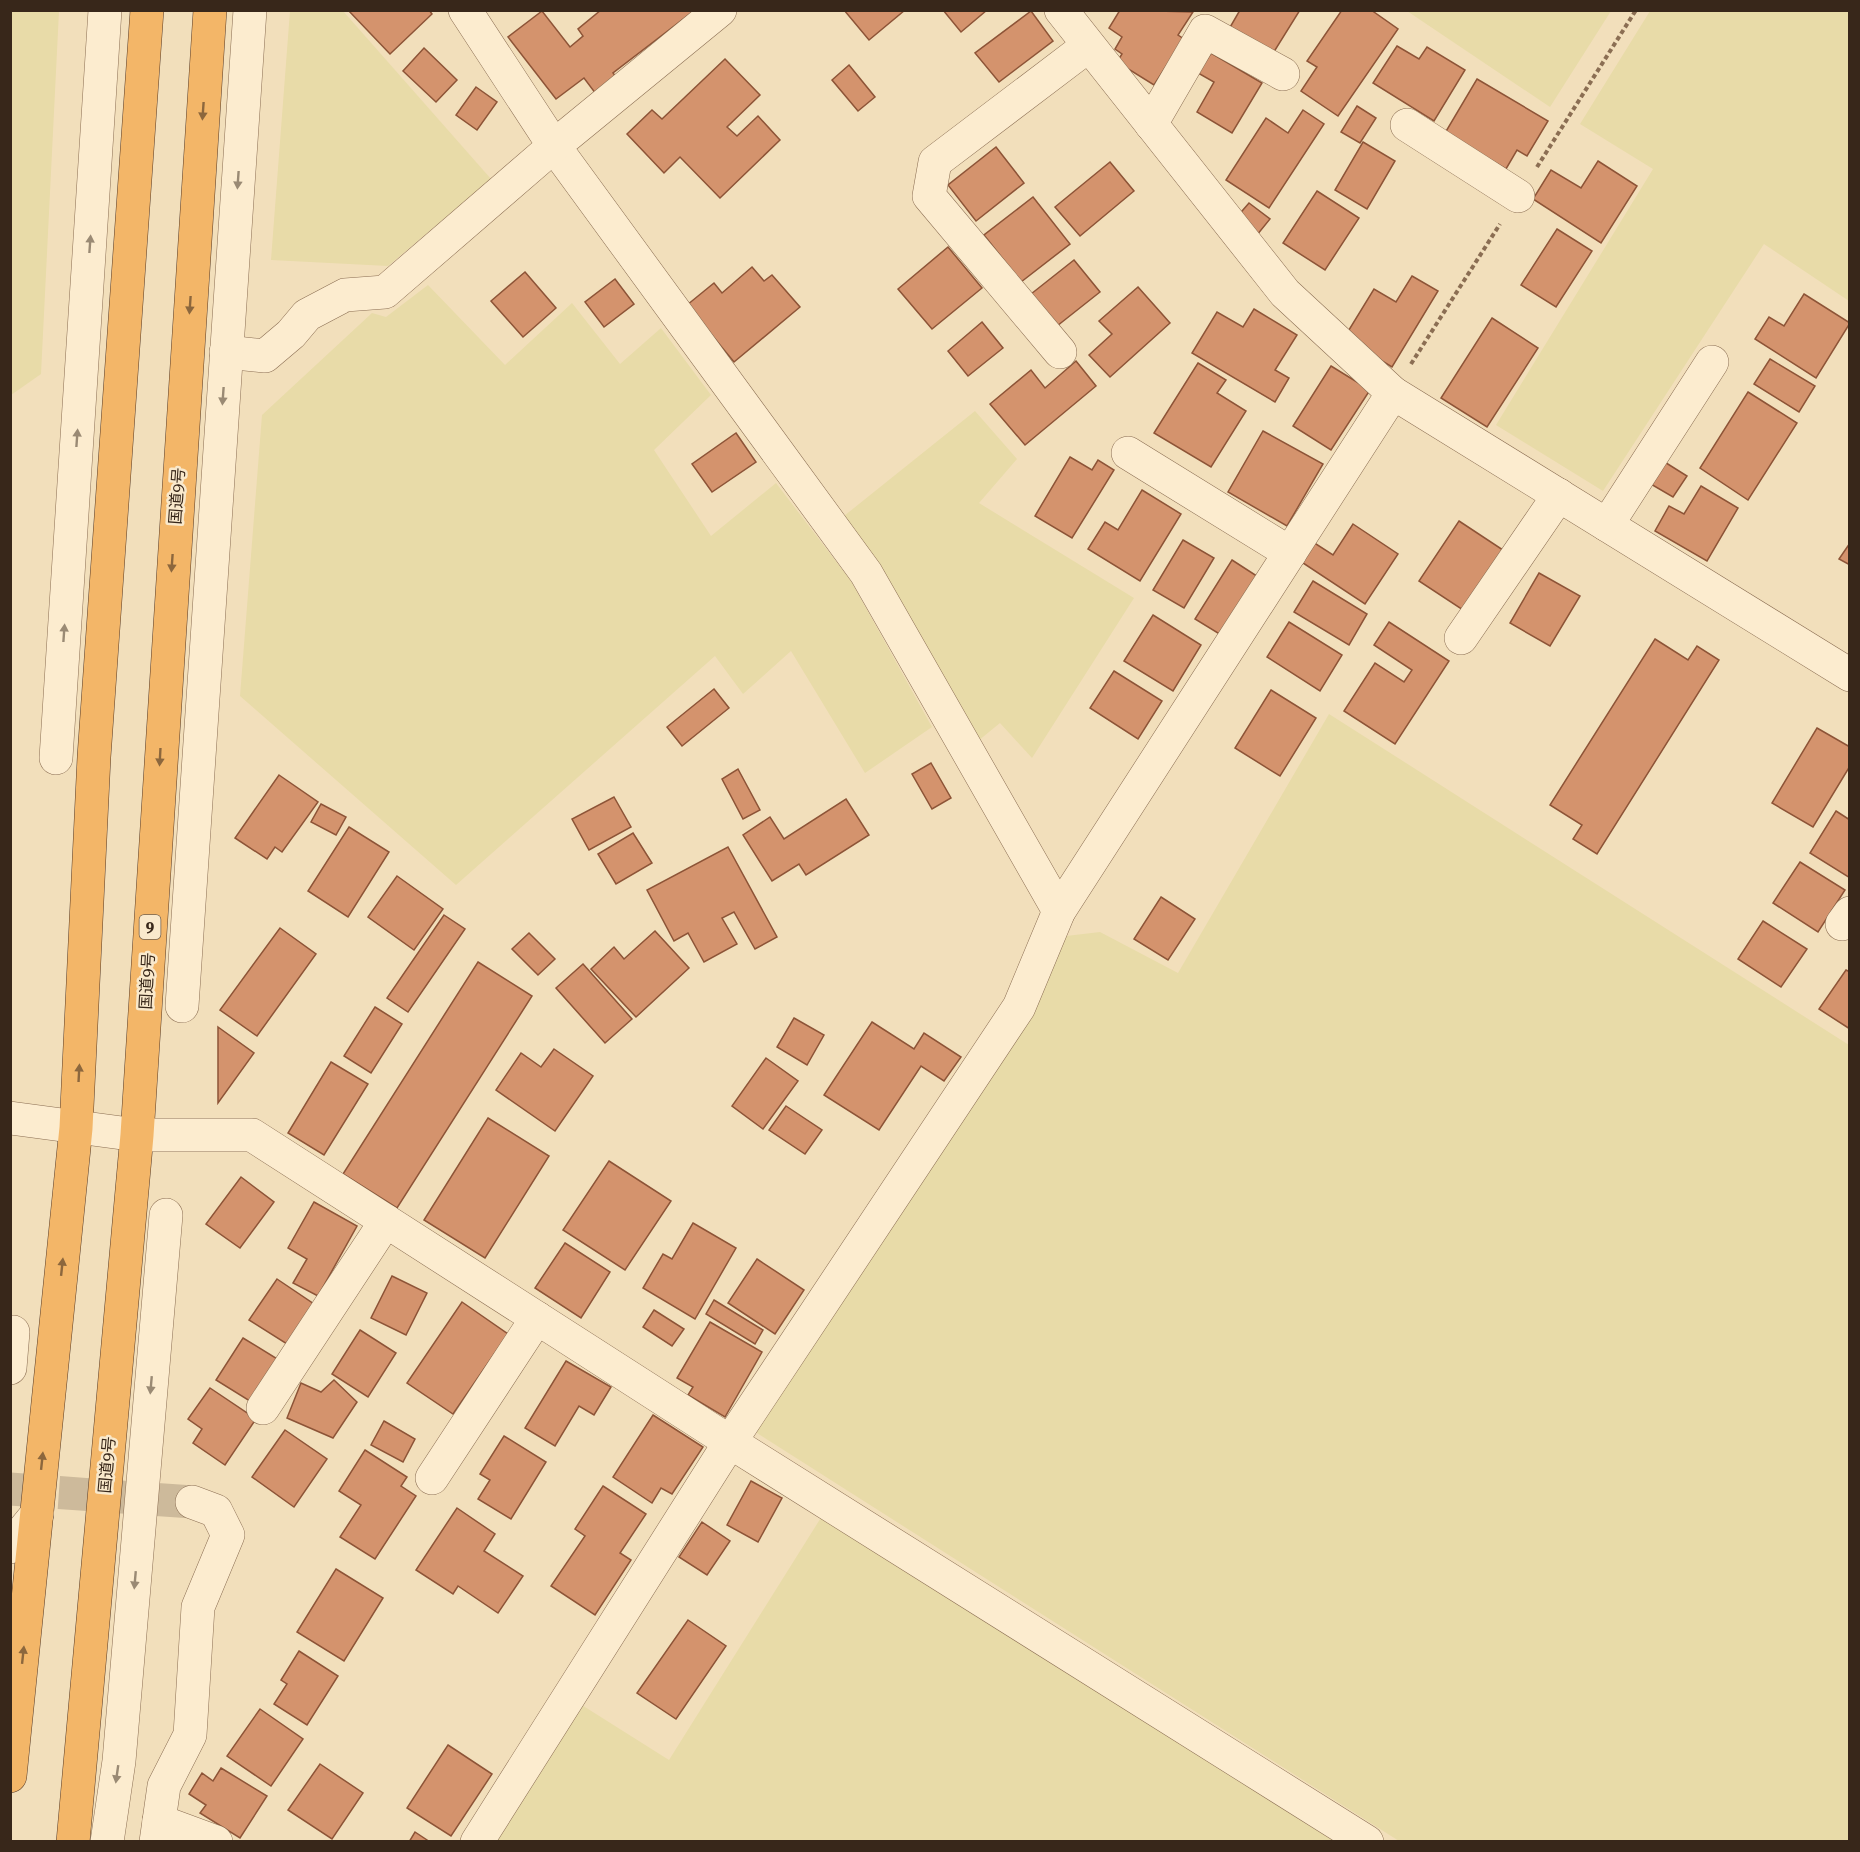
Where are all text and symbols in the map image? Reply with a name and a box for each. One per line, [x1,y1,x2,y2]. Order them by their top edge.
one-way arrow [198,101,208,120]
one-way arrow [233,171,242,190]
one-way arrow [85,234,94,253]
one-way arrow [185,296,194,315]
one-way arrow [218,386,227,405]
one-way arrow [72,429,82,448]
street label: 国道9号 [166,467,188,525]
one-way arrow [168,553,177,572]
one-way arrow [59,623,69,642]
one-way arrow [155,748,165,767]
road number: 9 [140,915,160,939]
street label: 国道9号 [136,952,158,1010]
one-way arrow [74,1063,83,1082]
one-way arrow [57,1257,67,1276]
one-way arrow [146,1376,156,1395]
street label: 国道9号 [95,1436,119,1494]
one-way arrow [37,1451,47,1470]
one-way arrow [130,1570,139,1589]
one-way arrow [18,1645,28,1664]
one-way arrow [113,1764,122,1783]

